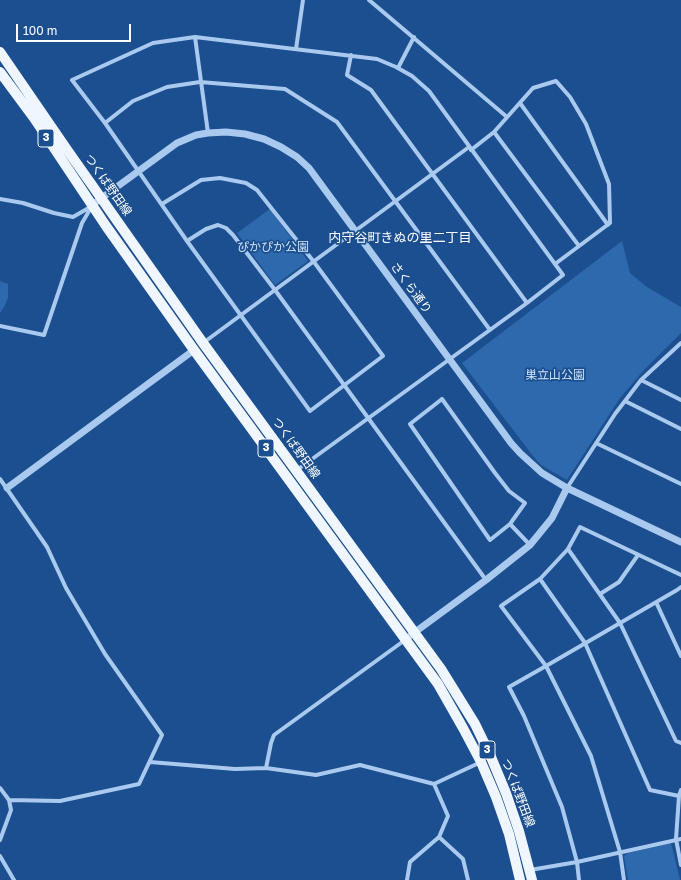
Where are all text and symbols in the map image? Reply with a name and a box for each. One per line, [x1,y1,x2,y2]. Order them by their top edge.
scale bar [18,16,133,42]
text: 100 m [23,23,57,38]
road number: 3 [38,129,54,147]
street label: つくば野田線 [81,151,135,219]
district label: 内守谷町きぬの里二丁目 [329,230,471,246]
park label: ぴかぴか公園 [237,240,309,254]
street label: さくら通り [388,259,434,317]
park label: 巣立山公園 [525,368,585,382]
street label: つくば野田線 [269,415,323,481]
road number: 3 [258,439,274,457]
road number: 3 [479,741,495,759]
street label: つくば野田線 [498,757,538,829]

